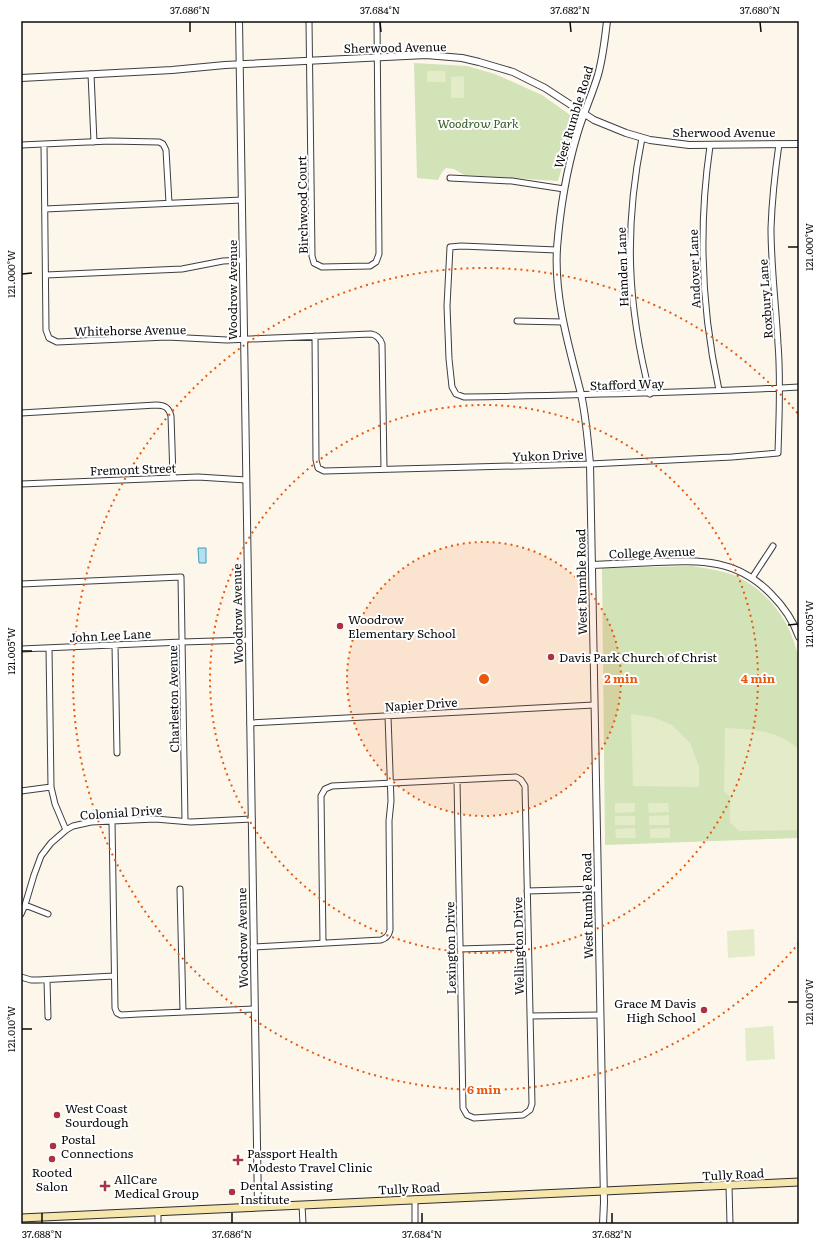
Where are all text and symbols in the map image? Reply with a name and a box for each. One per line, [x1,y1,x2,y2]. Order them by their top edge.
text: 37.686°N [170,2,210,17]
text: 37.684°N [360,2,400,17]
text: 37.682°N [550,2,590,17]
text: 37.680°N [740,2,780,17]
street label: Sherwood Avenue [343,37,447,57]
street label: West Rumble Road [549,63,597,171]
park label: Woodrow Park [437,114,519,132]
street label: Sherwood Avenue [673,123,775,141]
street label: Birchwood Court [292,156,312,254]
text: 121.000°W [801,223,816,271]
street label: Hamden Lane [612,227,632,307]
street label: Andover Lane [684,229,704,309]
street label: Woodrow Avenue [223,240,241,340]
text: 121.000°W [3,250,18,298]
street label: Roxbury Lane [753,259,777,339]
street label: Whitehorse Avenue [74,320,186,340]
street label: Stafford Way [589,374,665,394]
street label: Yukon Drive [512,445,584,465]
street label: Fremont Street [89,458,177,480]
street label: West Rumble Road [571,528,591,635]
street label: College Avenue [608,541,696,563]
street label: Woodrow Avenue [227,563,247,665]
text: 121.005°W [801,600,816,648]
place label: Woodrow Elementary School [348,610,456,642]
marker: Woodrow Elementary School [335,621,345,631]
street label: John Lee Lane [69,624,151,646]
text: 121.005°W [3,627,18,675]
street label: Charleston Avenue [163,645,183,753]
place label: Davis Park Church of Christ [559,648,717,666]
marker: Davis Park Church of Christ [546,652,556,662]
text: 2 min [604,669,638,687]
text: 4 min [741,669,776,687]
centre of rings [477,672,491,686]
street label: Napier Drive [384,692,458,716]
street label: Colonial Drive [79,800,163,824]
street label: West Rumble Road [577,852,597,959]
street label: Woodrow Avenue [232,887,252,989]
street label: Wellington Drive [508,897,528,995]
street label: Lexington Drive [440,901,460,995]
text: 121.010°W [801,979,816,1025]
place label: Grace M Davis High School [614,994,697,1026]
marker: Grace M Davis High School [699,1005,709,1015]
text: 121.010°W [3,1006,18,1052]
text: 6 min [467,1080,502,1098]
place label: West Coast Sourdough [65,1099,129,1131]
marker: West Coast Sourdough [52,1110,62,1120]
place label: Postal Connections [61,1130,134,1162]
marker: Postal Connections [48,1141,58,1151]
place label: Passport Health Modesto Travel Clinic [247,1144,372,1176]
marker: Rooted Salon [47,1154,57,1164]
marker: Passport Health Modesto Travel Clinic [232,1154,244,1166]
place label: Rooted Salon [32,1163,73,1195]
street label: Tully Road [701,1163,765,1185]
place label: AllCare Medical Group [114,1170,199,1202]
place label: Dental Assisting Institute [240,1176,333,1208]
street label: Tully Road [377,1177,441,1199]
marker: AllCare Medical Group [99,1180,111,1192]
marker: Dental Assisting Institute [227,1187,237,1197]
text: 37.688°N [22,1226,62,1241]
text: 37.686°N [212,1226,252,1241]
text: 37.684°N [402,1226,442,1241]
text: 37.682°N [592,1226,632,1241]

